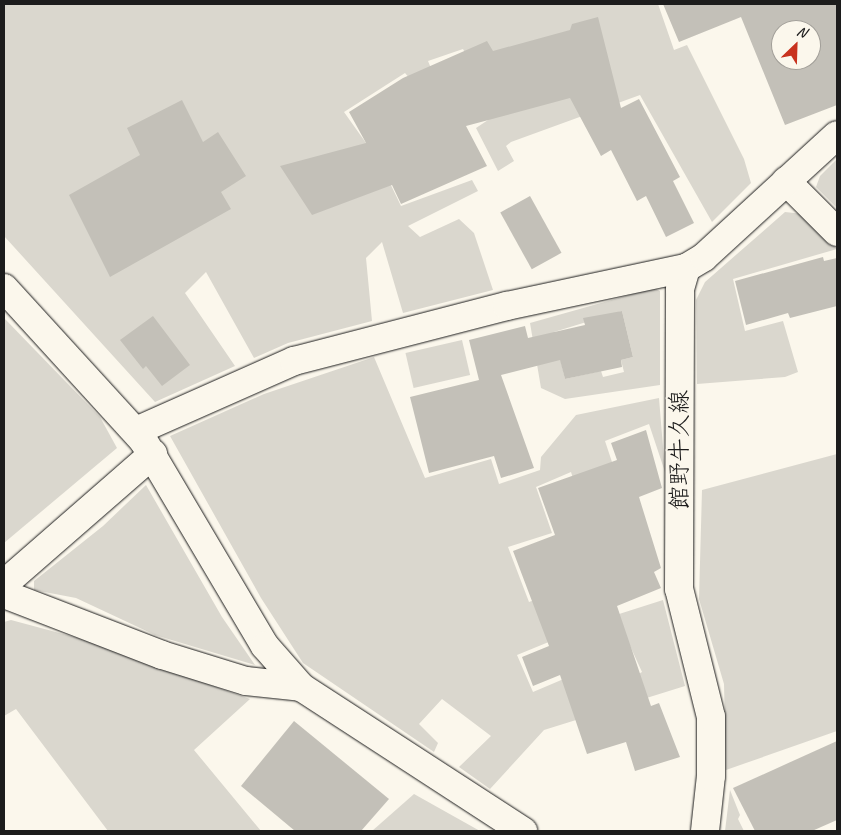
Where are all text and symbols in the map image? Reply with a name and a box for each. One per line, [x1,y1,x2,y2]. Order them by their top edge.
north arrow [771,20,821,70]
text: N [794,22,809,41]
street label: 館野牛久線 [666,390,694,510]

